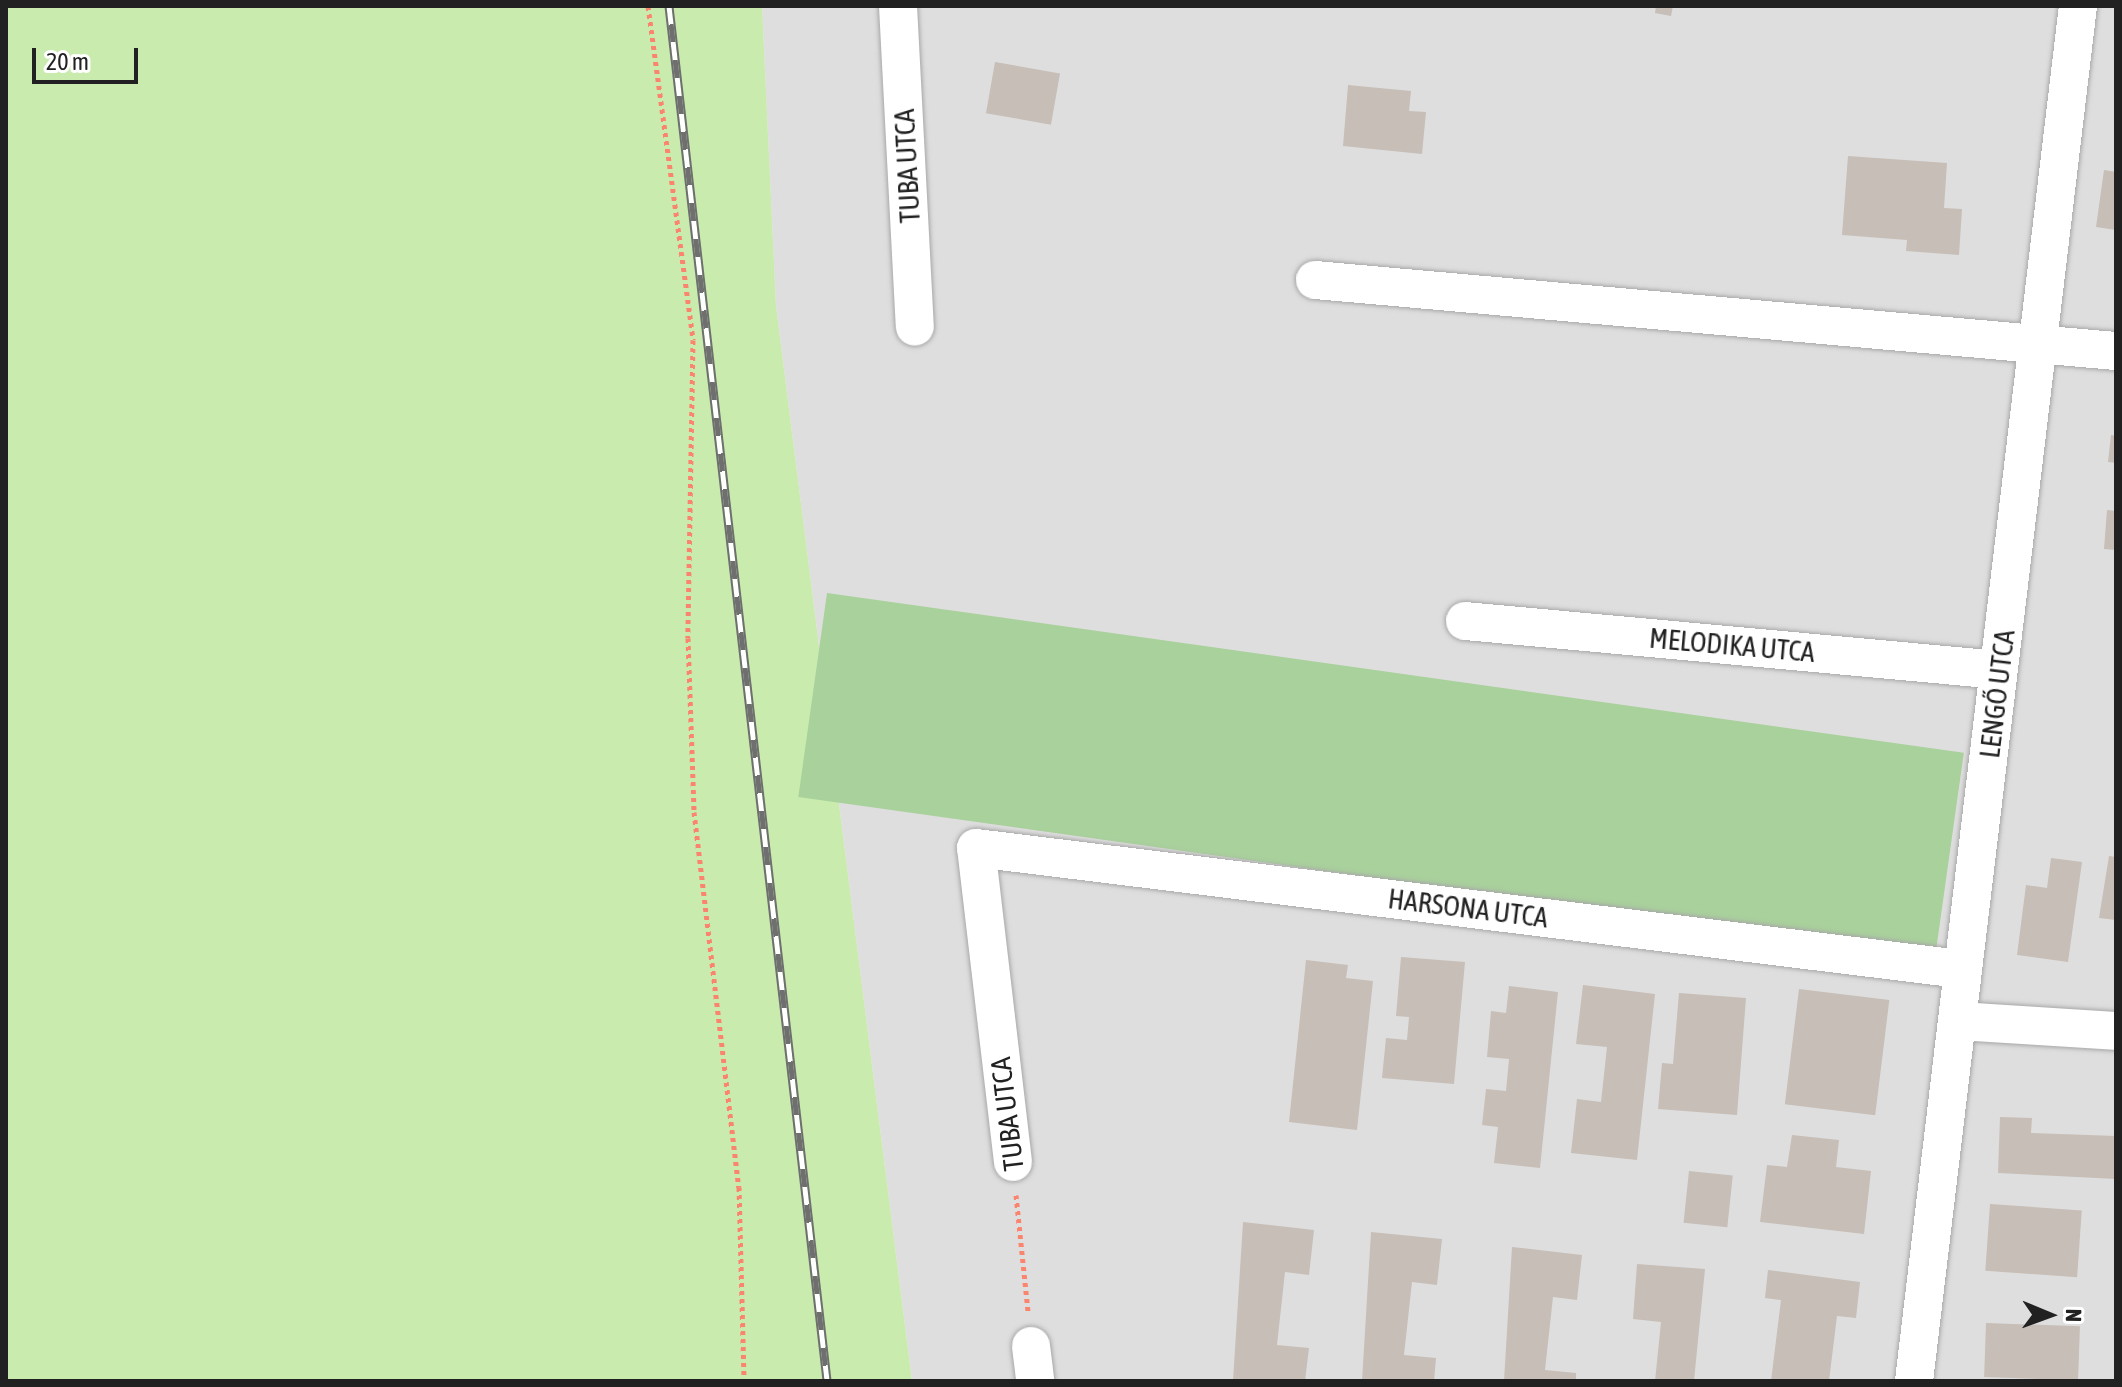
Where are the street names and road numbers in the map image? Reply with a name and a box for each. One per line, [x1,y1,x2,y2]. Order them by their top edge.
street label: TUBA UTCA [887,108,927,224]
street label: MELODIKA UTCA [1648,621,1816,669]
street label: LENGŐ UTCA [1972,628,2022,760]
street label: HARSONA UTCA [1386,882,1550,934]
street label: TUBA UTCA [983,1055,1031,1173]

